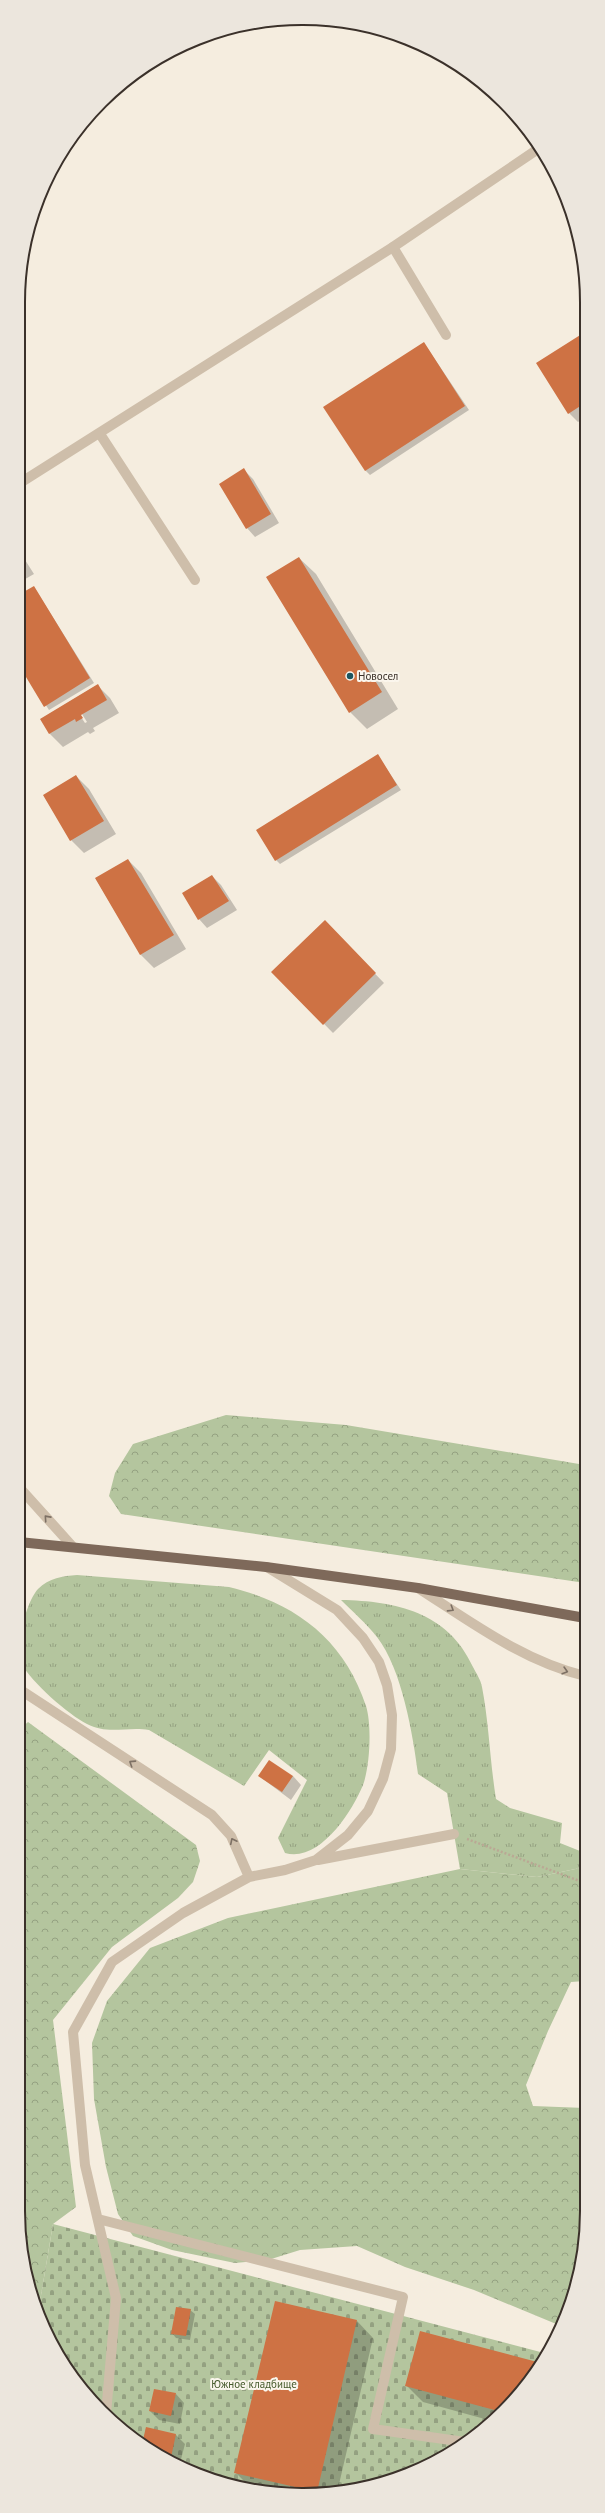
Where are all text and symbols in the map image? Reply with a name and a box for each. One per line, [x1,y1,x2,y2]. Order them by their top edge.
place label: Новосел [358,669,398,683]
marker: Новосел [345,671,355,681]
one-way arrow [44,1515,51,1523]
one-way arrow [446,1605,453,1612]
one-way arrow [561,1666,568,1675]
one-way arrow [129,1760,136,1767]
one-way arrow [230,1838,238,1845]
park label: Южное кладбище [211,2377,297,2391]

